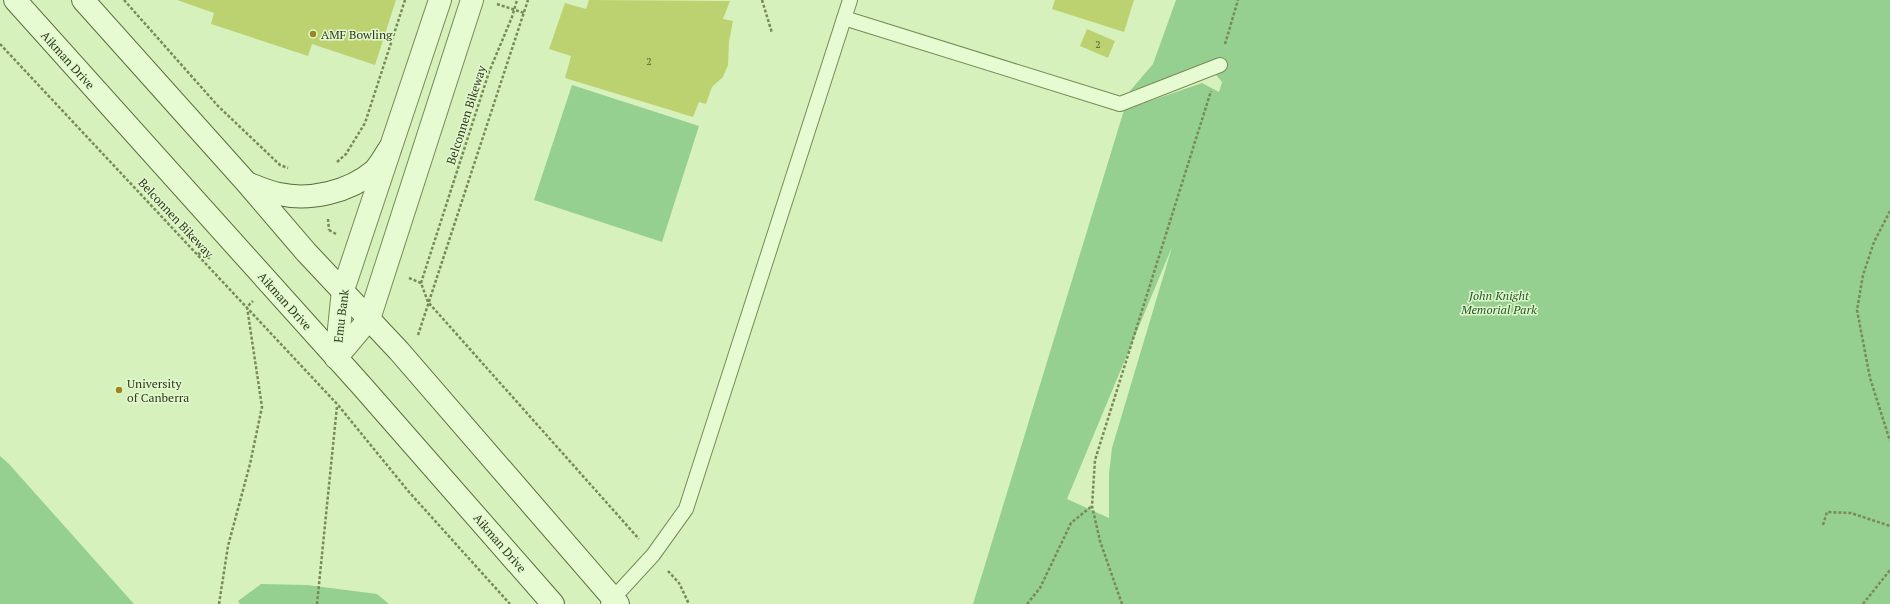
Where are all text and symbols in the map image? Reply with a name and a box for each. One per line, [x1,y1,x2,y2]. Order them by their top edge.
place label: AMF Bowling [321,27,393,42]
street label: Aikman Drive [38,28,98,92]
marker: AMF Bowling [308,29,318,39]
house number: 2 [1095,38,1101,51]
house number: 2 [646,55,652,68]
street label: Belconnen Bikeway [443,63,489,166]
street label: Belconnen Bikeway [135,175,217,262]
street label: Aikman Drive [255,269,315,333]
street label: Emu Bank [330,288,352,344]
park label: John Knight Memorial Park [1460,288,1537,317]
place label: University of Canberra [127,376,189,405]
marker: University of Canberra [114,385,124,395]
street label: Aikman Drive [470,510,530,576]

